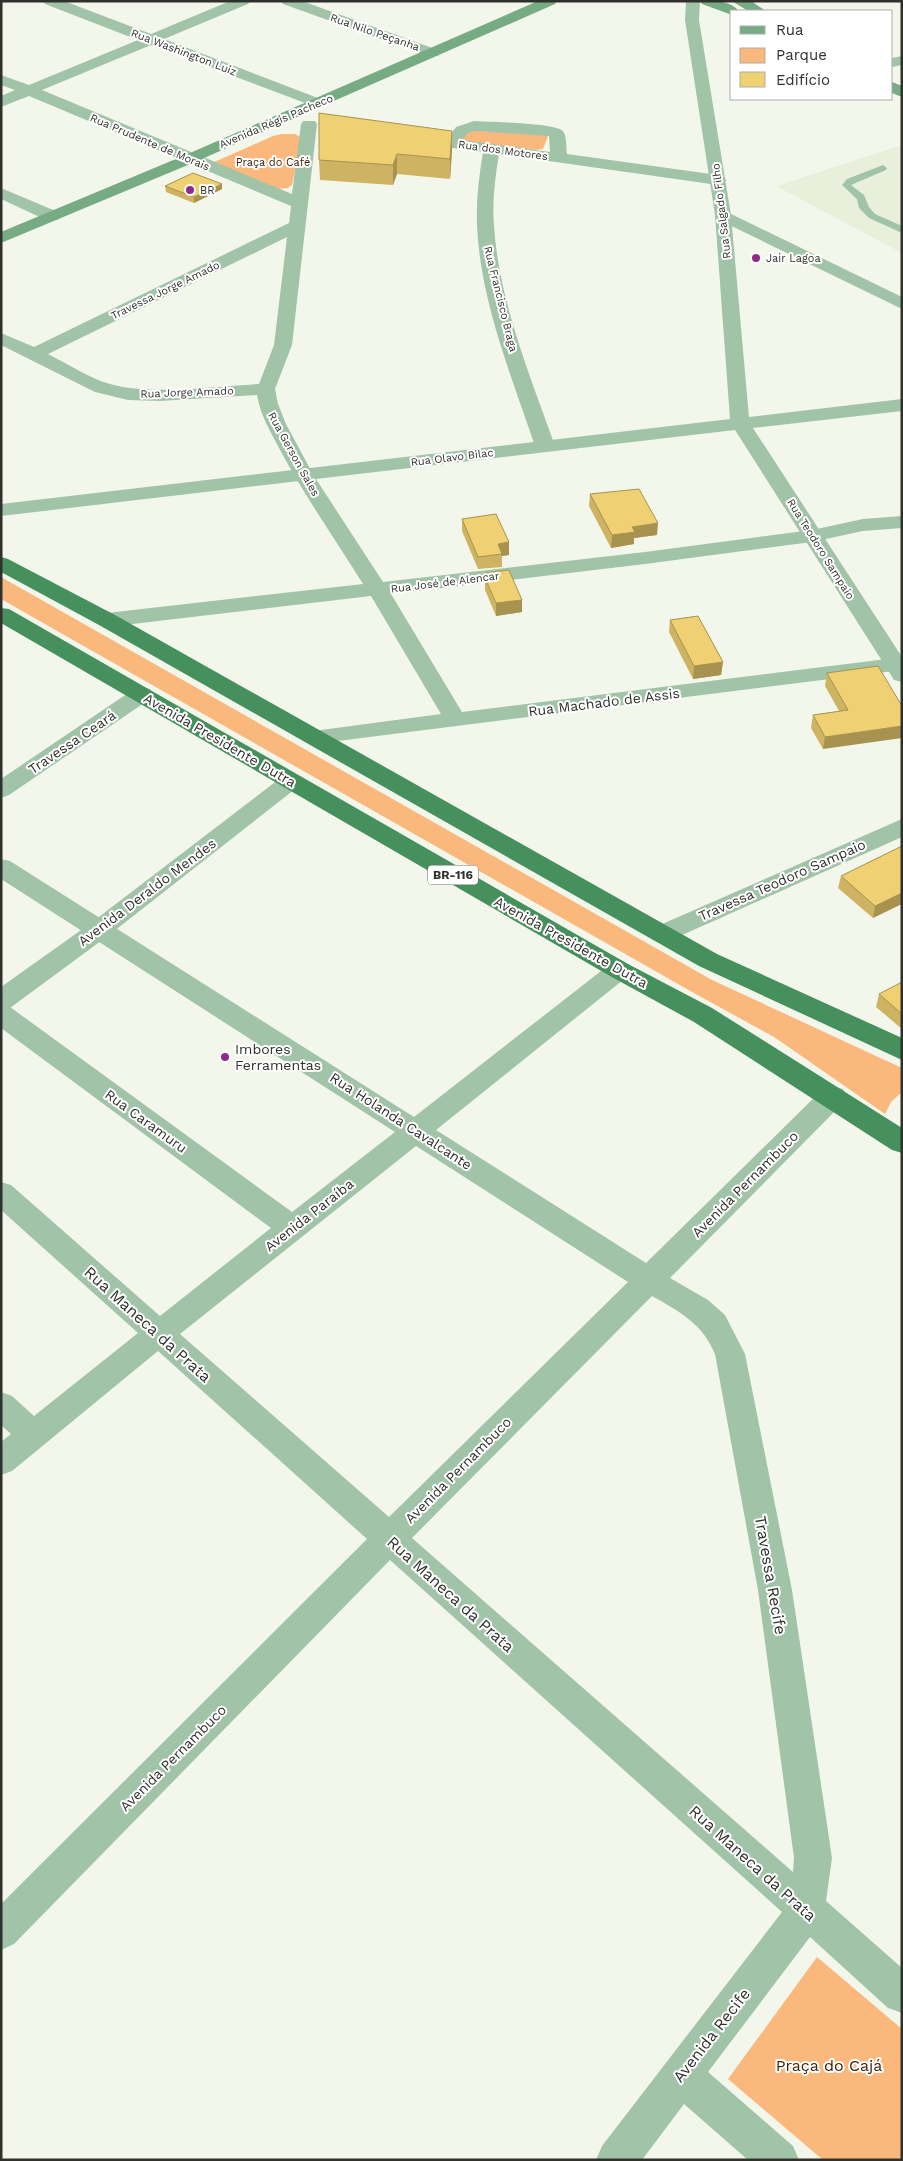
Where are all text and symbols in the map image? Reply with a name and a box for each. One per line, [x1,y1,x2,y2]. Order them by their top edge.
legend [730,10,893,100]
street label: Rua Nilo Peçanha [328,11,421,54]
text: Rua [776,21,804,39]
street label: Rua Washington Luiz [129,26,238,79]
text: Parque [776,46,827,64]
text: Edifício [776,71,830,89]
street label: Avenida Régis Pacheco [217,92,335,151]
street label: Rua Prudente de Morais [88,111,212,174]
street label: Rua dos Motores [457,138,549,163]
park label: Praça do Café [236,156,310,169]
street label: Rua Salgado Filho [709,163,734,259]
marker: BR [184,184,196,196]
place label: BR [200,184,215,197]
street label: Rua Francisco Braga [481,245,520,353]
marker: Jair Lagoa [750,252,762,264]
place label: Jair Lagoa [766,252,821,265]
street label: Travessa Jorge Amado [109,258,222,322]
street label: Rua Jorge Amado [140,384,234,401]
street label: Rua Gerson Sales [265,410,322,499]
street label: Rua Olavo Bilac [410,446,494,469]
street label: Rua Teodoro Sampaio [784,497,857,602]
street label: Rua José de Alencar [390,569,501,596]
street label: Rua Machado de Assis [527,685,681,719]
street label: Avenida Presidente Dutra [141,690,299,790]
street label: Travessa Ceará [25,707,119,777]
street label: Avenida Deraldo Mendes [75,835,219,949]
street label: Travessa Teodoro Sampaio [696,836,868,924]
road number: BR-116 [428,866,478,884]
street label: Avenida Presidente Dutra [491,893,651,991]
place label: Imbores Ferramentas [235,1041,321,1073]
marker: Imbores Ferramentas [219,1051,231,1063]
street label: Rua Holanda Cavalcante [327,1069,475,1173]
street label: Rua Caramuru [102,1086,190,1156]
street label: Avenida Pernambuco [689,1128,801,1240]
street label: Avenida Paraíba [262,1175,357,1255]
street label: Rua Maneca da Prata [80,1262,215,1386]
street label: Avenida Pernambuco [402,1414,514,1526]
street label: Travessa Recife [751,1514,790,1636]
street label: Rua Maneca da Prata [383,1532,518,1656]
street label: Avenida Pernambuco [117,1702,229,1814]
street label: Rua Maneca da Prata [685,1801,820,1925]
street label: Avenida Recife [669,1985,754,2086]
park label: Praça do Cajá [776,2056,882,2075]

